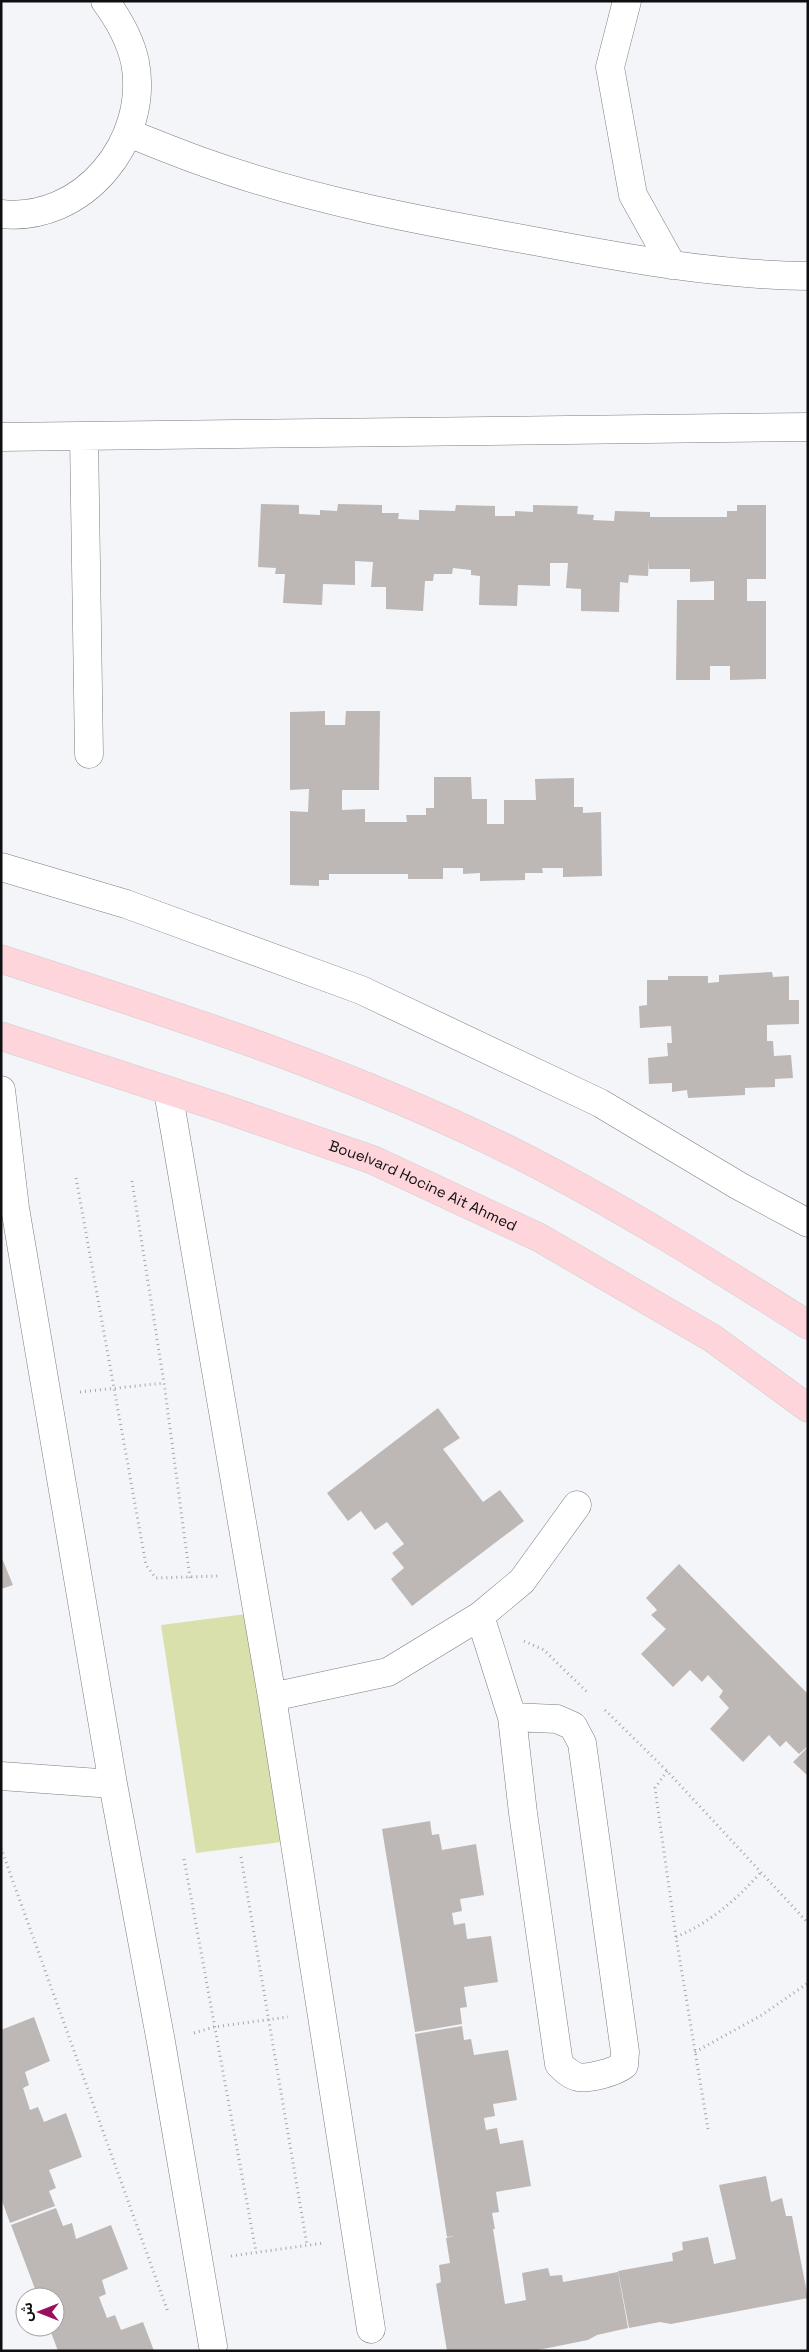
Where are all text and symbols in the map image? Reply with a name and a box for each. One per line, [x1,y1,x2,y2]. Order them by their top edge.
street label: Bouelvard Hocine Ait Ahmed [327,1136,520,1235]
north arrow [15,2287,65,2337]
text: ش [18,2302,36,2322]

